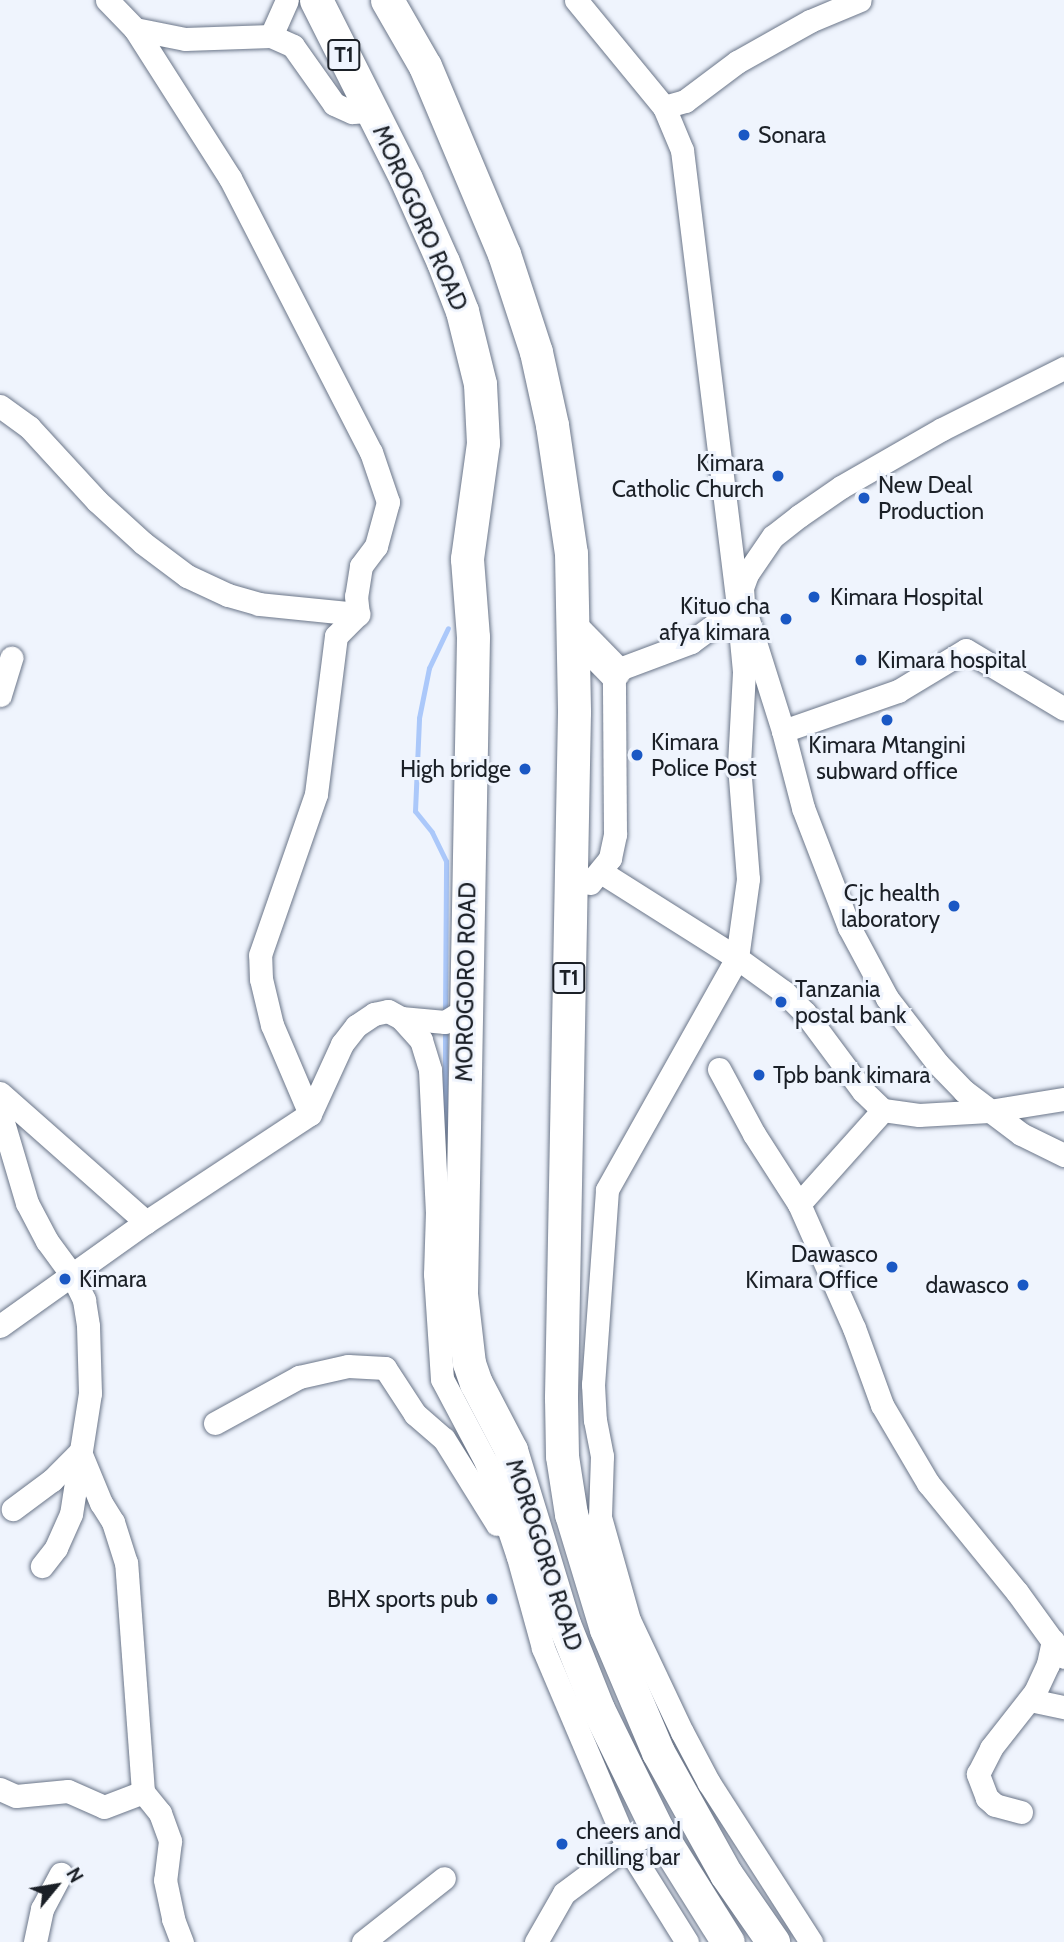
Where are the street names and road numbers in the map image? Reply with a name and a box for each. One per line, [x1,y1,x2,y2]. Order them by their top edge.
road number: T1 [326,38,362,72]
street label: MOROGORO ROAD [367,121,473,315]
street label: MOROGORO ROAD [450,882,482,1082]
road number: T1 [552,960,586,996]
street label: MOROGORO ROAD [500,1456,588,1654]

